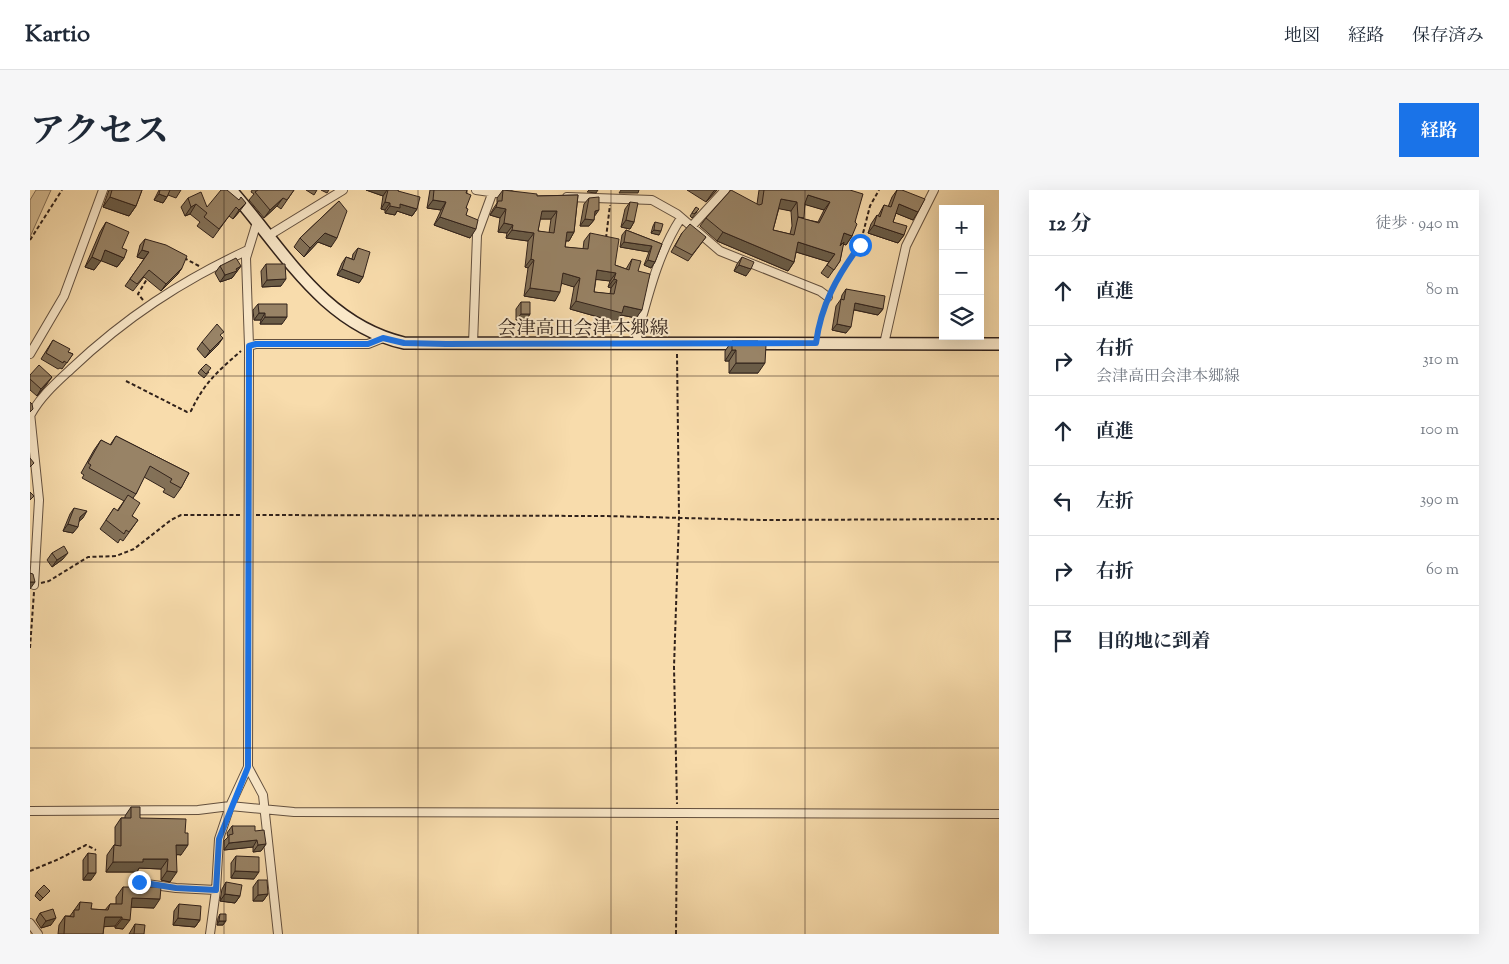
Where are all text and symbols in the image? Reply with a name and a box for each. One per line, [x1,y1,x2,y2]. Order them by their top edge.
text: Kartio [25,18,90,52]
text: 地図 [1284,24,1320,50]
text: 経路 [1348,24,1384,50]
text: 保存済み [1412,24,1484,50]
button: 経路 [1399,103,1479,157]
text: アクセス [30,108,169,159]
map controls [939,205,984,340]
button: + [939,205,984,250]
text: 12 分 [1049,210,1091,240]
text: 徒歩 · 940 m [1375,213,1459,236]
route start [849,234,872,257]
button: − [939,250,984,295]
icon: ahead [1049,277,1077,305]
text: 直進 [1096,279,1134,306]
text: 80 m [1426,279,1459,302]
button: layers [939,295,984,340]
street label: 会津高田会津本郷線 [497,316,669,343]
text: 右折 [1096,336,1134,363]
icon: right [1049,347,1077,375]
text: 310 m [1422,349,1459,372]
text: 会津高田会津本郷線 [1096,366,1240,389]
icon: ahead [1049,417,1077,445]
text: 直進 [1096,419,1134,446]
text: 100 m [1420,419,1459,442]
icon: left [1049,487,1077,515]
text: 左折 [1096,489,1134,516]
text: 390 m [1420,489,1459,512]
icon: right [1049,557,1077,585]
text: 右折 [1096,559,1134,586]
text: 60 m [1426,559,1459,582]
icon: arrive [1049,627,1077,655]
text: 目的地に到着 [1096,629,1210,656]
route end [128,871,151,894]

